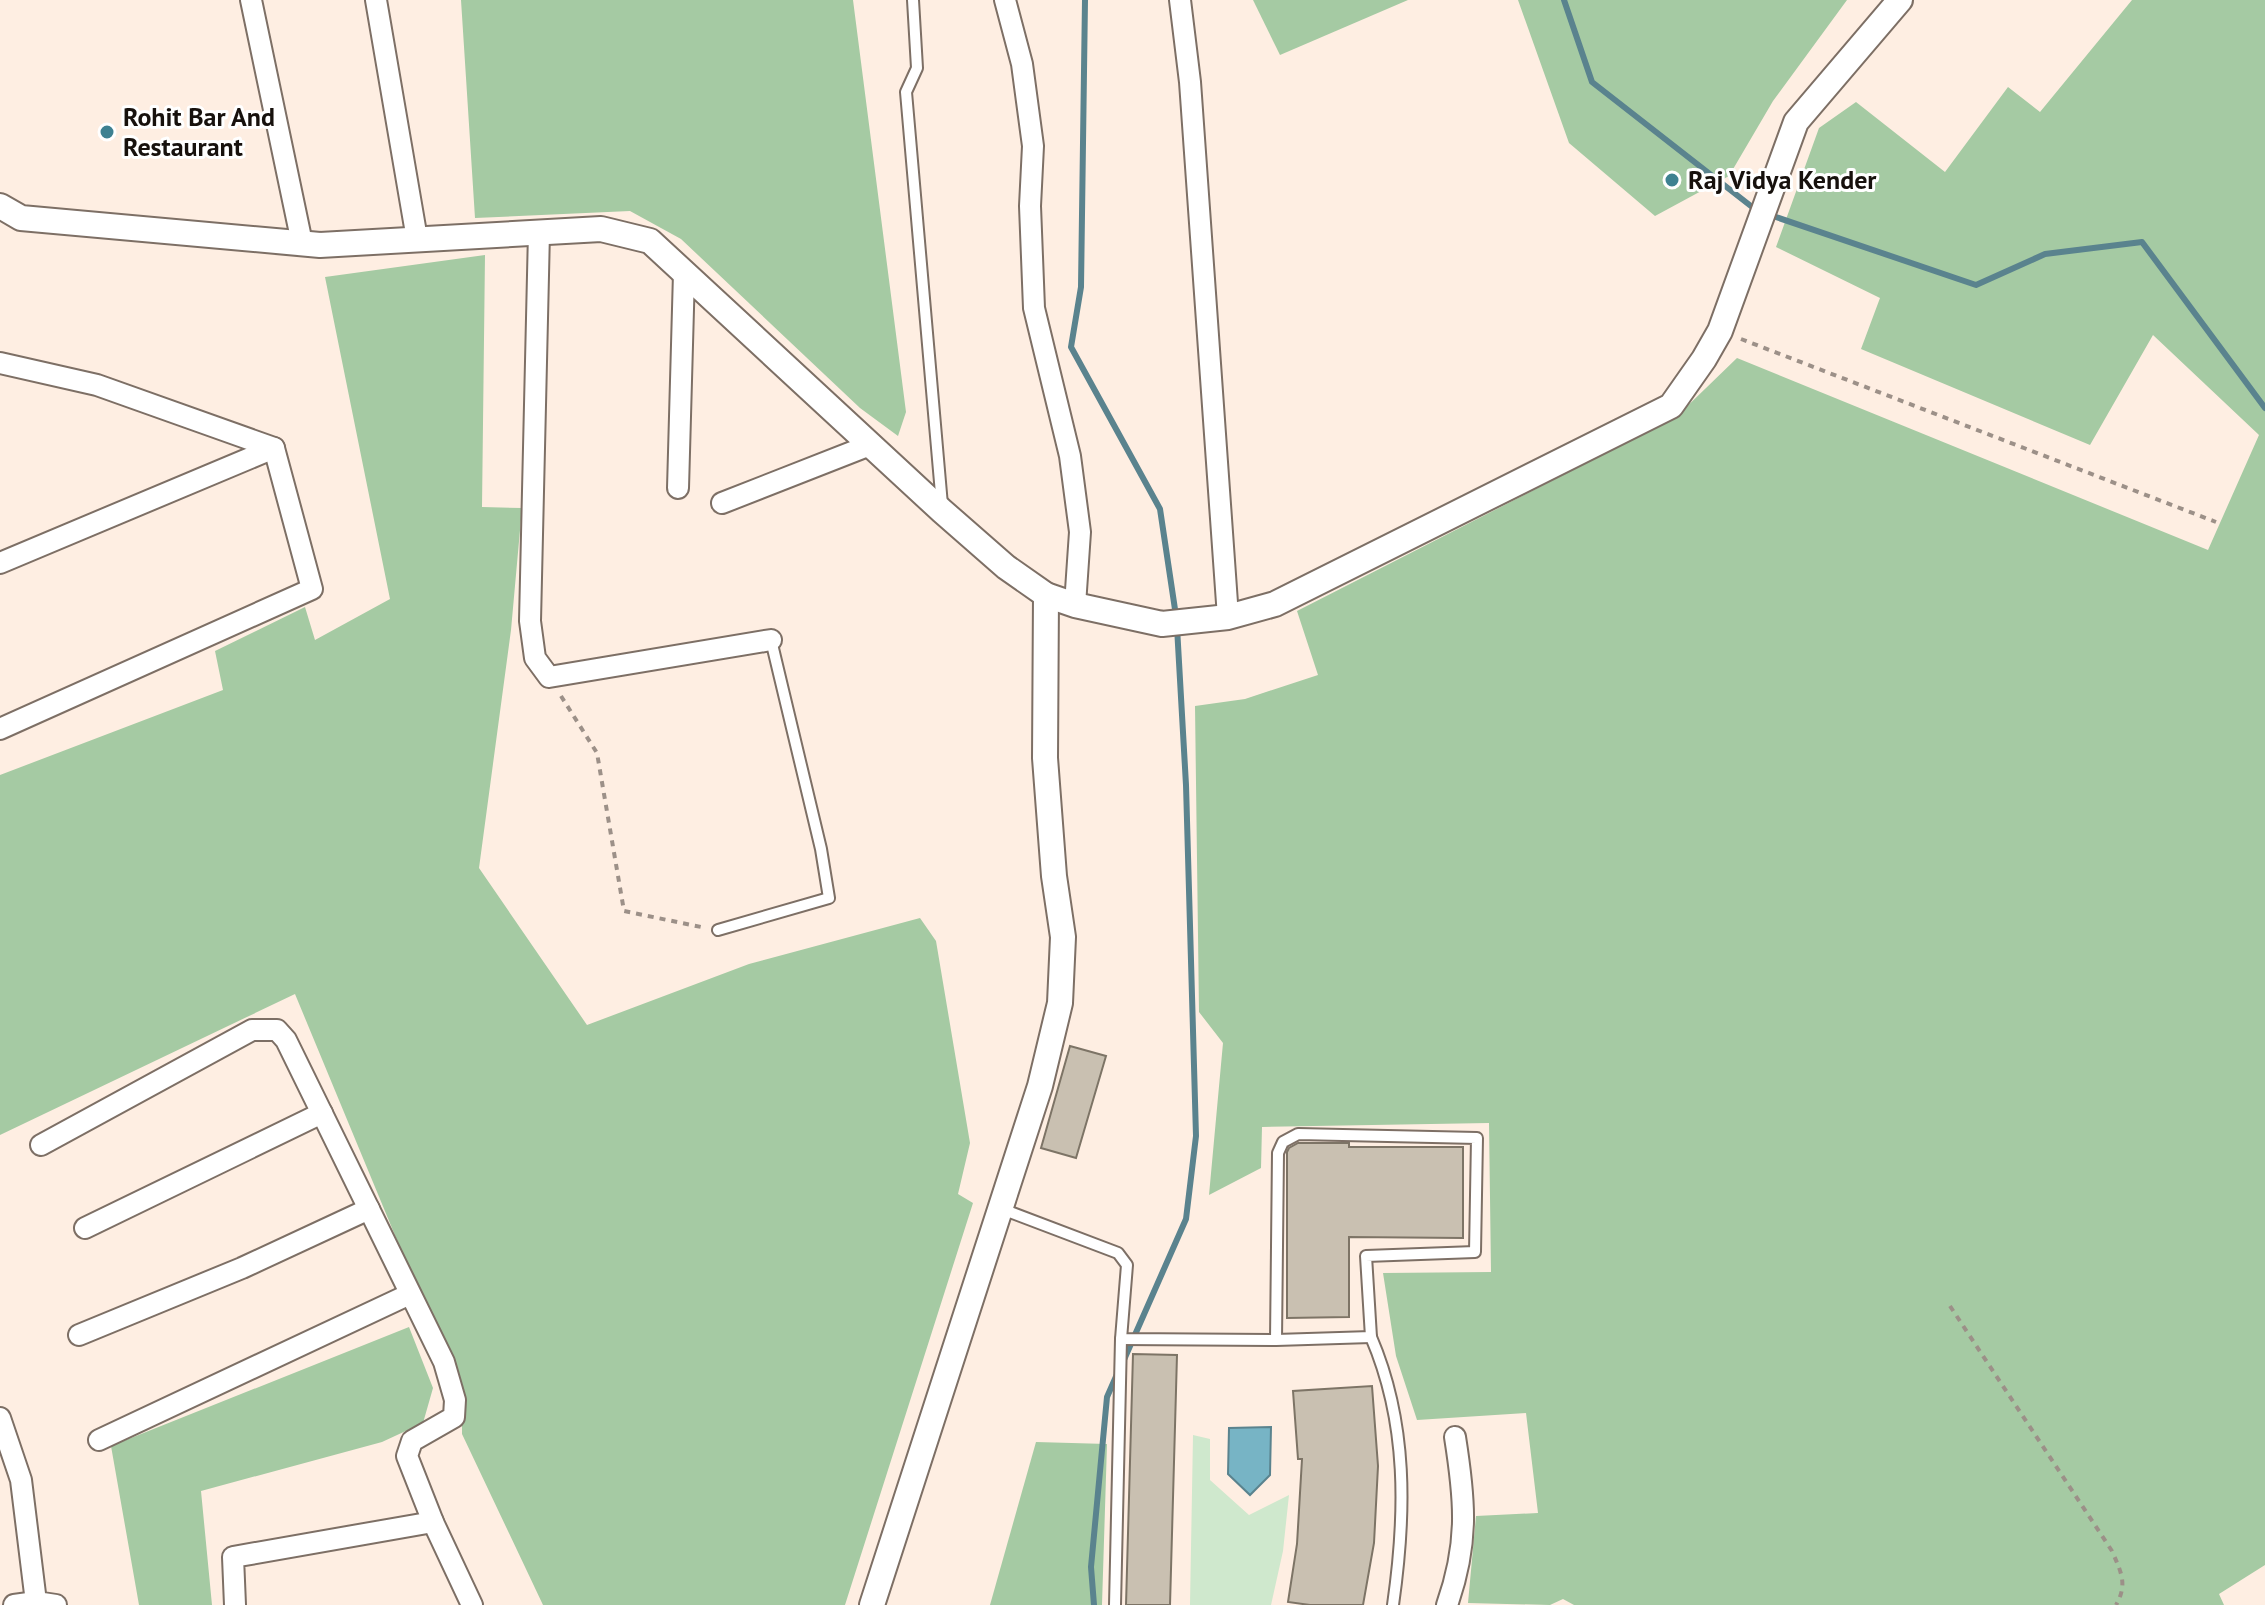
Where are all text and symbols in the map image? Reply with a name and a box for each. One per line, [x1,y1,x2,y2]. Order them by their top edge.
place label: Rohit Bar And Restaurant [123,100,275,163]
marker: Rohit Bar And Restaurant [98,123,116,141]
place label: Raj Vidya Kender [1688,163,1877,196]
marker: Raj Vidya Kender [1663,171,1681,189]

